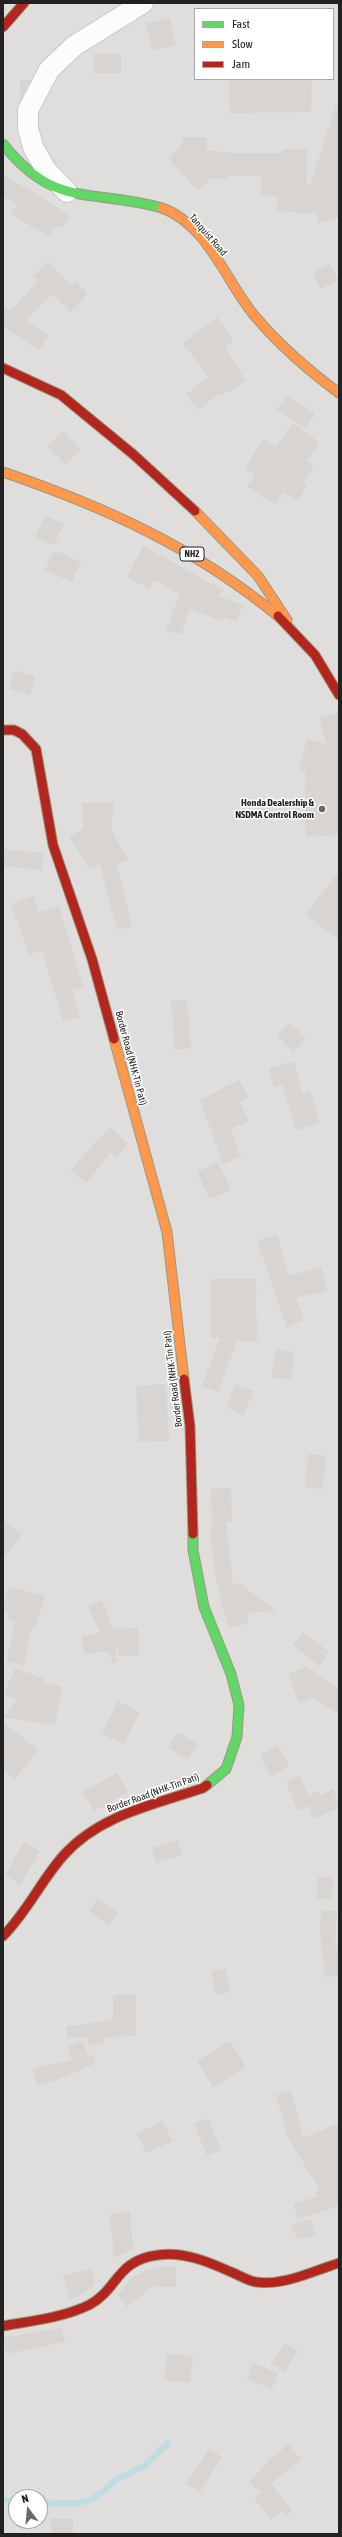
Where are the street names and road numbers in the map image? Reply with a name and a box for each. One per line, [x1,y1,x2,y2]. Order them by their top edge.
street label: Tanquist Road [186,211,230,259]
road number: NH2 [180,547,204,561]
street label: Border Road (NHK-Tin Pati) [113,1010,149,1106]
street label: Border Road (NHK-Tin Pati) [161,1330,185,1428]
street label: Border Road (NHK-Tin Pati) [105,1771,201,1815]

